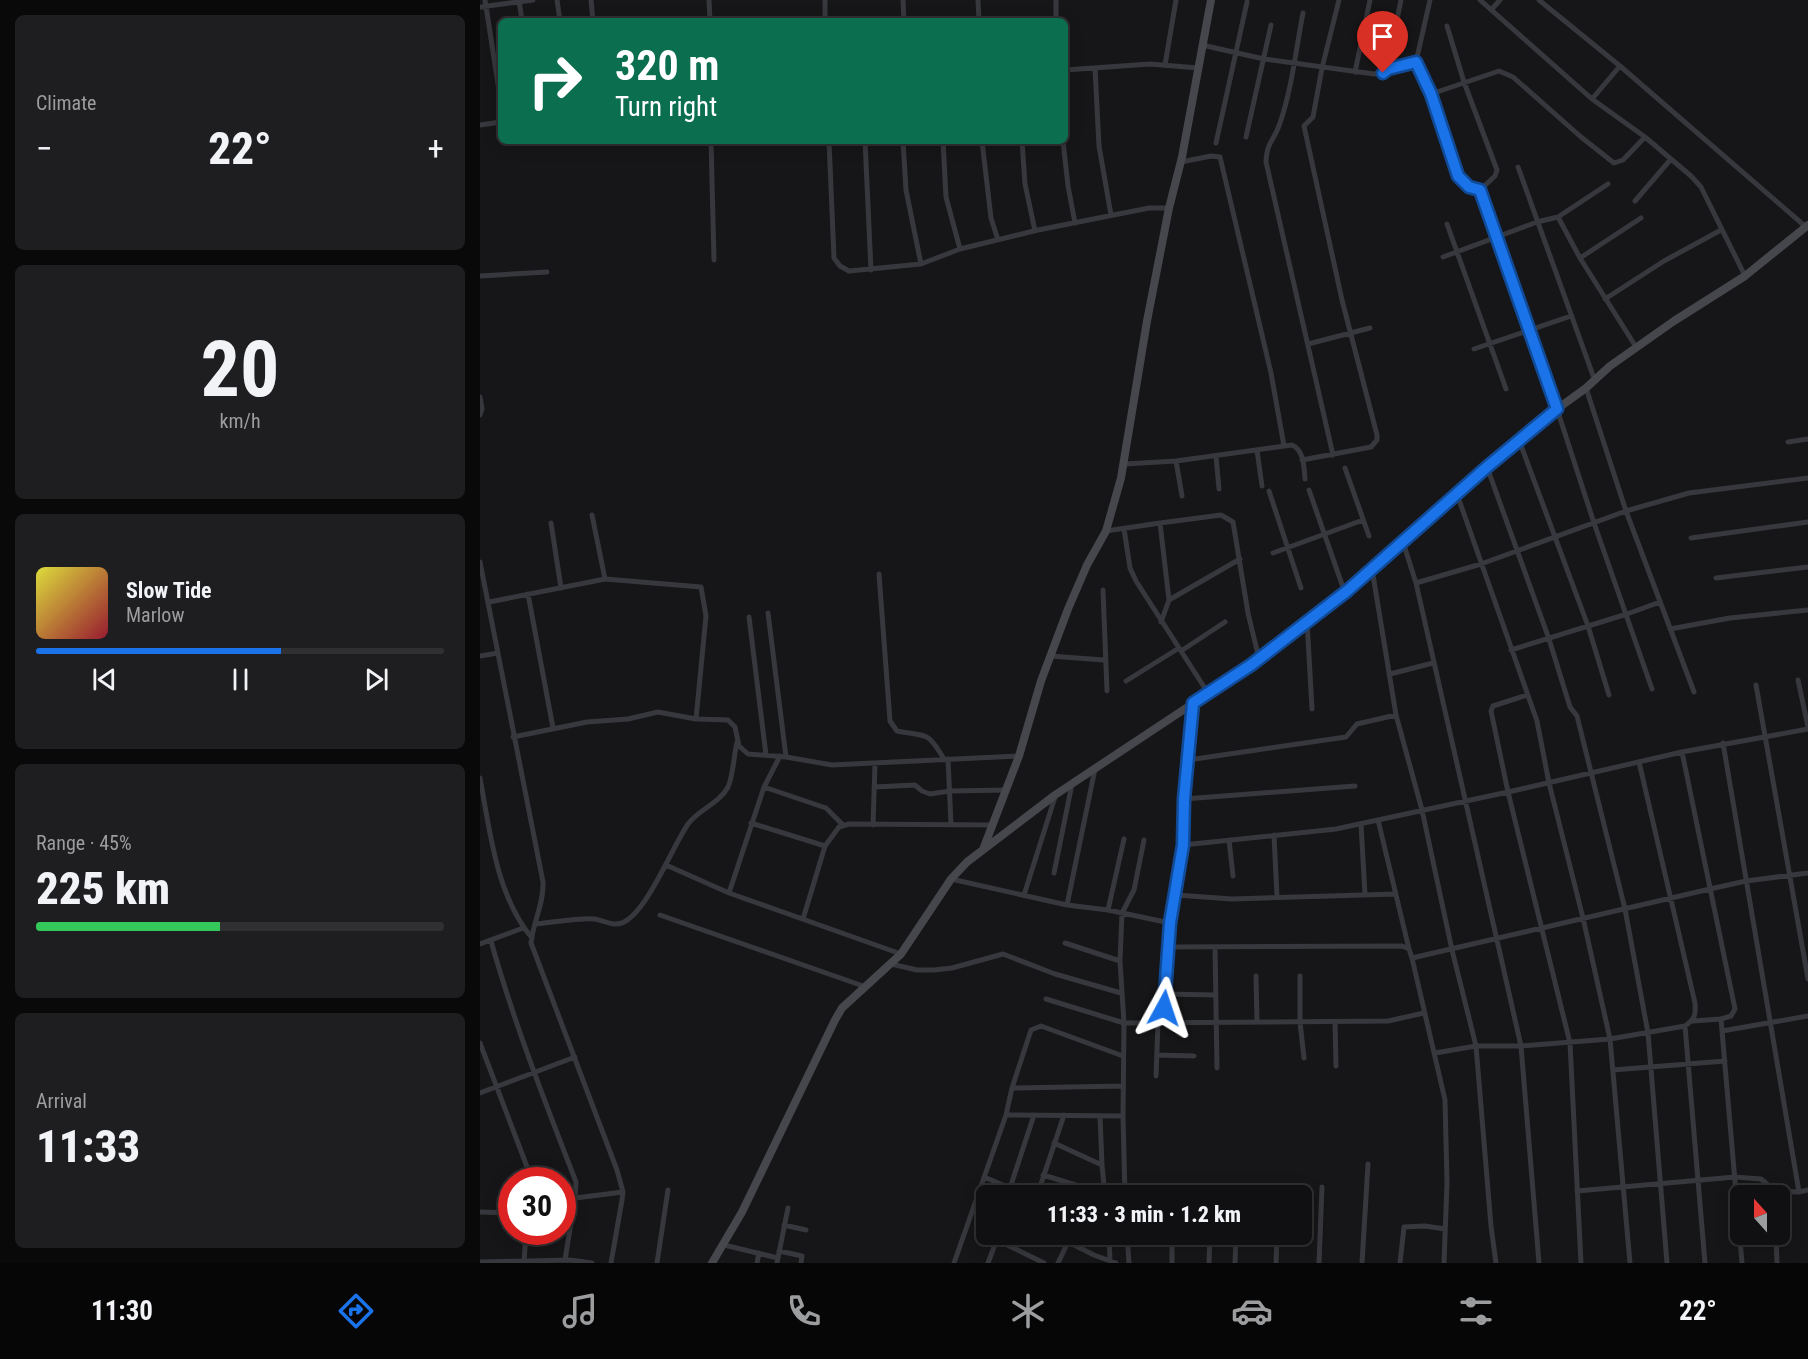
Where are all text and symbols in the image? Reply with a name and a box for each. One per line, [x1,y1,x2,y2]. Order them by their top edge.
pin [1357,11,1408,73]
icon: arrive [1366,20,1399,53]
text: 320 m [615,41,720,90]
icon: right [516,42,594,120]
text: Climate [36,91,96,115]
text: Turn right [615,91,717,123]
text: 22° [208,122,272,175]
text: − [36,129,53,168]
text: + [428,129,444,168]
text: 20 [201,324,279,415]
text: km/h [219,409,261,433]
text: Slow Tide [126,578,212,603]
text: Marlow [126,603,184,627]
icon: previous [88,663,121,696]
icon: pause [224,663,257,696]
icon: next [360,663,393,696]
text: Range · 45% [36,831,132,855]
text: 225 km [36,862,170,915]
position arrow [1132,976,1196,1040]
text: Arrival [36,1089,87,1113]
text: 11:33 [36,1120,140,1173]
speed limit sign: 30 [498,1167,576,1245]
north arrow [1730,1185,1790,1245]
map controls [1730,1185,1790,1245]
text: 11:33 · 3 min · 1.2 km [1047,1202,1241,1227]
icon: directions [335,1290,377,1332]
icon: music [559,1290,601,1332]
icon: phone [783,1290,825,1332]
icon: climate [1007,1290,1049,1332]
icon: car [1231,1290,1273,1332]
icon: filters [1455,1290,1497,1332]
text: 11:30 [91,1295,153,1327]
text: 22° [1679,1295,1717,1327]

